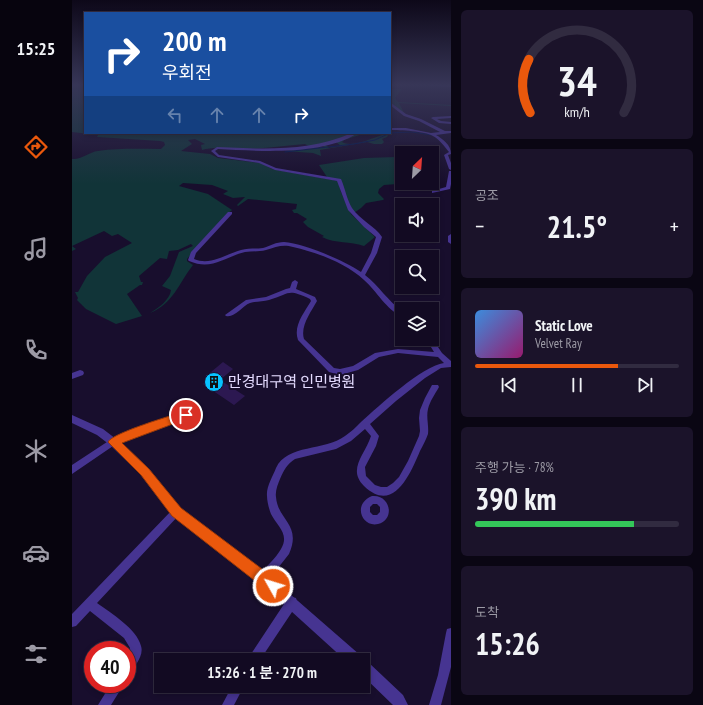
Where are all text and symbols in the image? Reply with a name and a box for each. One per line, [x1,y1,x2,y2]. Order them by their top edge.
text: 200 m [162,22,226,59]
icon: right [96,28,148,80]
text: 15:25 [17,37,55,60]
text: 34 [557,53,597,106]
text: 우회전 [162,61,212,84]
text: km/h [564,101,590,120]
icon: left [164,104,186,126]
icon: ahead [206,104,228,126]
icon: ahead [248,104,270,126]
icon: right [290,104,312,126]
icon: directions [22,133,50,161]
north arrow [395,146,439,190]
map controls [395,146,439,346]
text: 공조 [475,187,499,204]
button: sound [395,198,439,242]
text: 21.5° [547,207,607,246]
text: − [475,212,484,240]
text: + [670,212,679,240]
icon: music [22,235,50,263]
button: search [395,250,439,294]
button: layers [395,302,439,346]
text: Static Love [535,316,593,335]
text: Velvet Ray [535,335,582,352]
icon: phone [22,336,50,364]
building icon: 만경대구역 인민병원 [203,371,225,393]
place label: 만경대구역 인민병원 [228,372,355,391]
icon: previous [498,374,520,396]
icon: pause [566,374,588,396]
icon: next [634,374,656,396]
pin [169,398,203,432]
icon: arrive [175,404,197,426]
icon: climate [22,437,50,465]
text: 주행 가능 · 78% [475,459,554,476]
text: 390 km [475,479,556,518]
icon: car [22,539,50,567]
position arrow [252,565,294,607]
text: 도착 [475,604,499,621]
text: 15:26 [475,624,540,663]
icon: filters [22,640,50,668]
speed limit sign: 40 [84,641,136,693]
text: 15:26 · 1 분 · 270 m [207,663,317,682]

